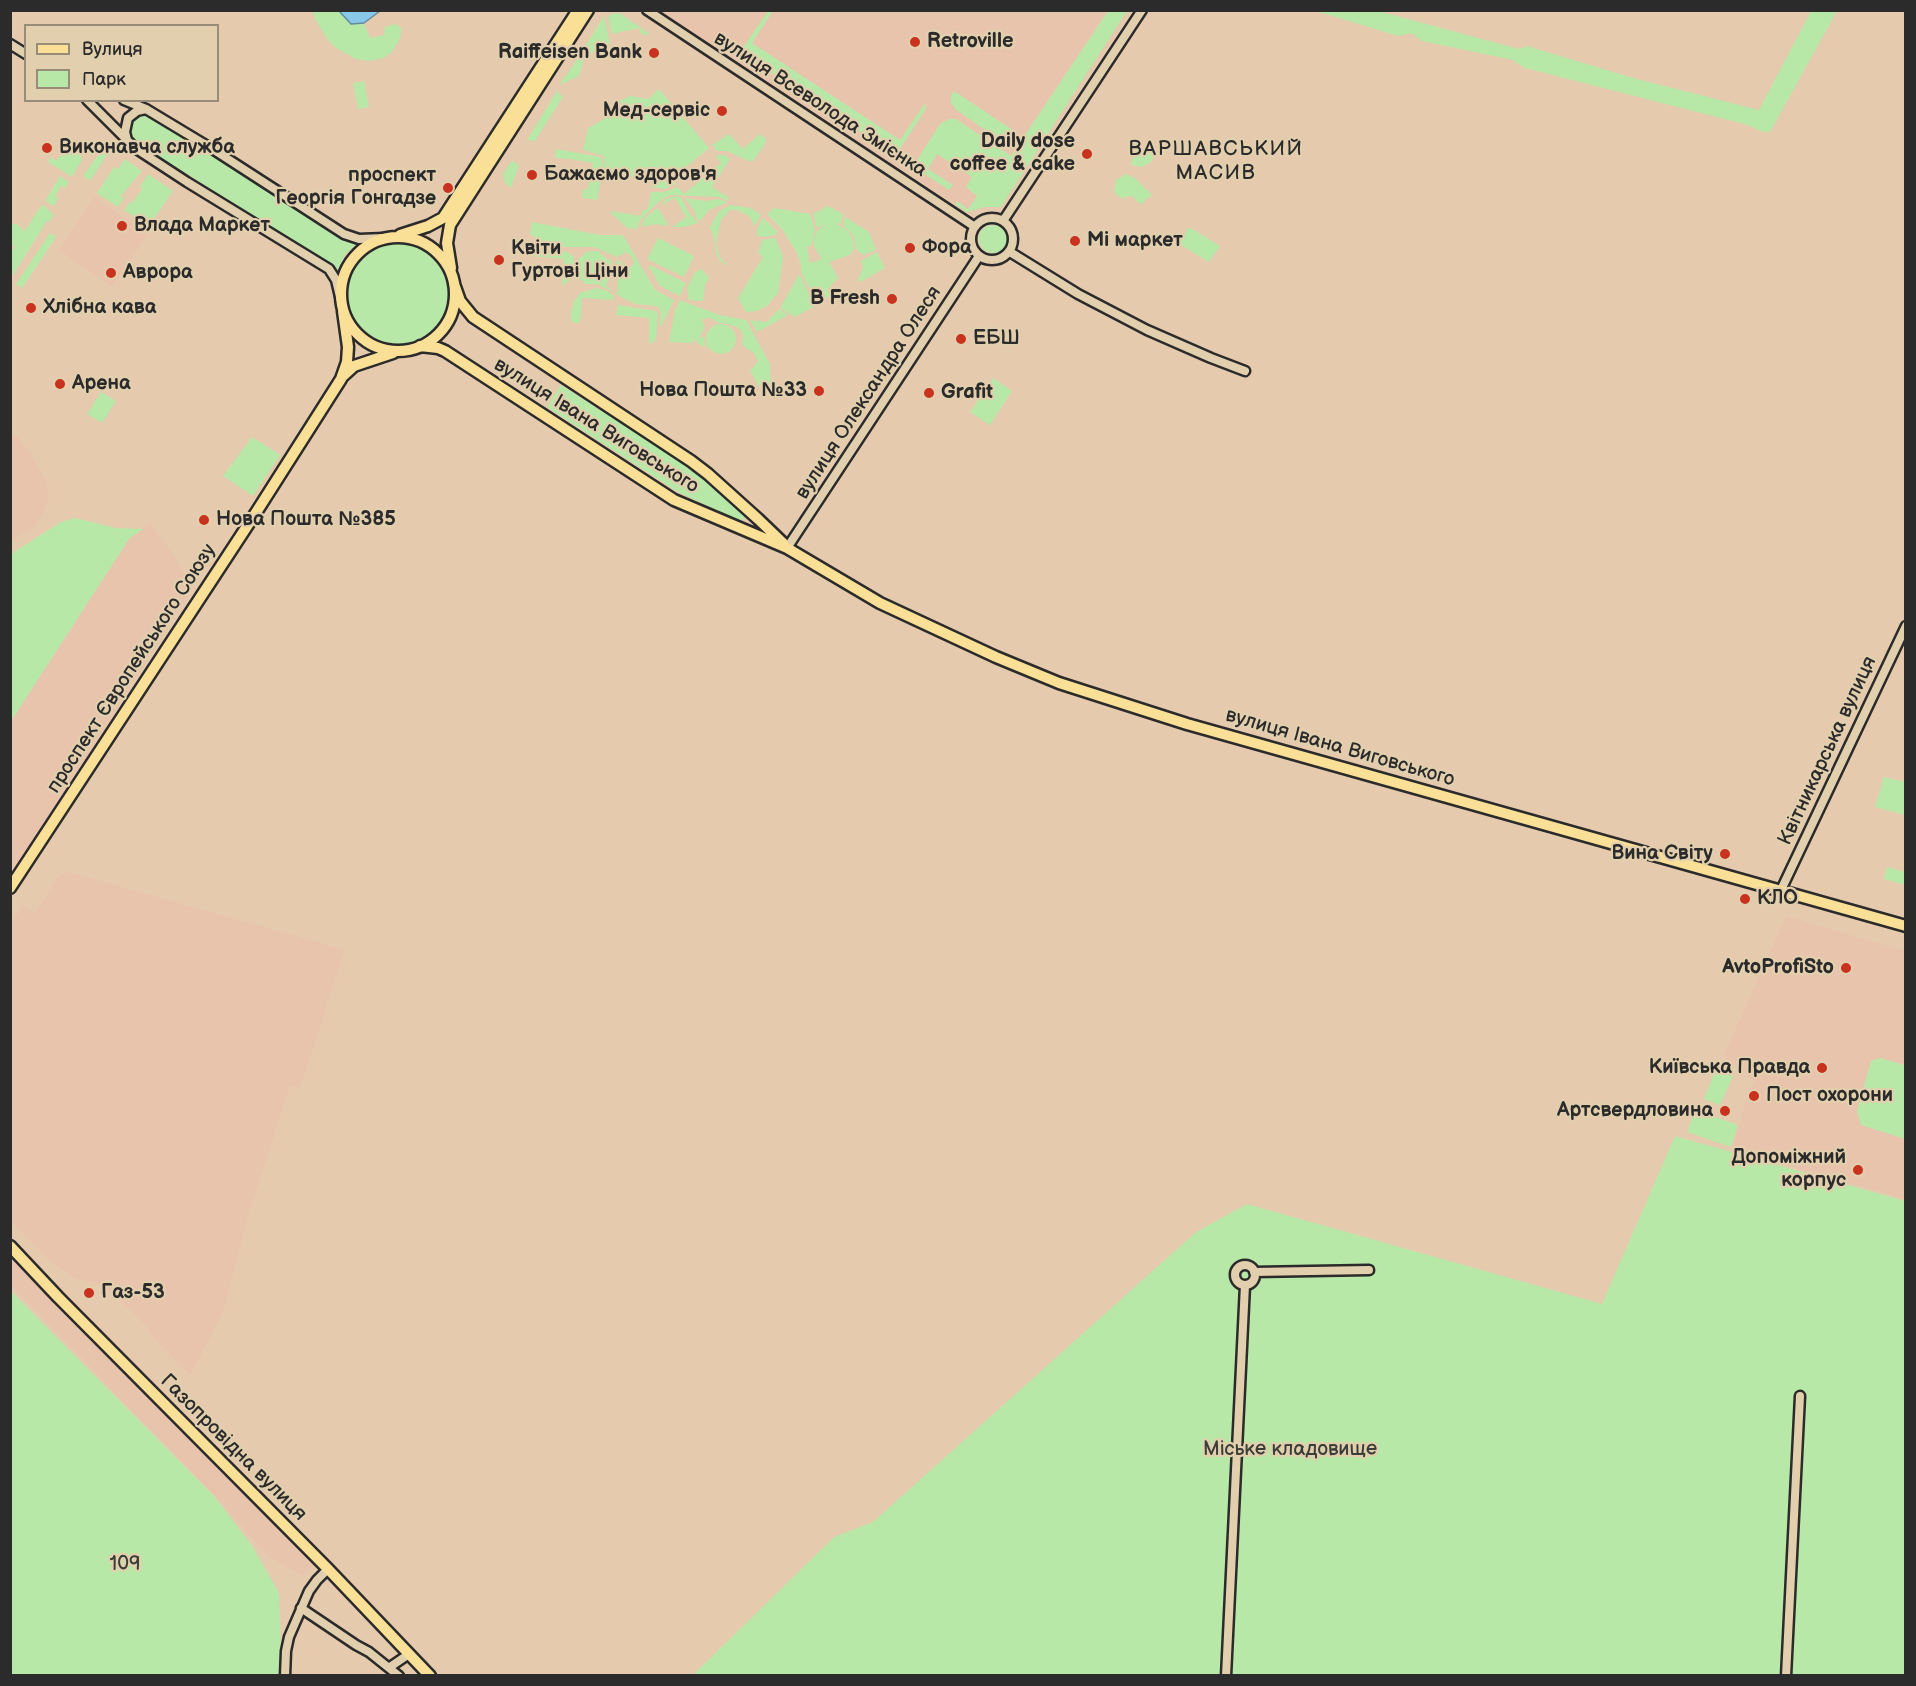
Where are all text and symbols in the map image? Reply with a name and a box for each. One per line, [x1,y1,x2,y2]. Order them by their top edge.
legend [24,24,219,102]
street label: вулиця Всеволода Змієнка [709,27,931,183]
place label: Retroville [927,30,1013,54]
marker: Retroville [908,35,922,49]
text: Вулиця [82,39,143,60]
place label: Raiffeisen Bank [498,41,642,65]
marker: Raiffeisen Bank [647,46,661,60]
text: Парк [82,69,126,90]
place label: Мед-сервіс [603,99,710,123]
marker: Мед-сервіс [715,104,729,118]
place label: Daily dose coffee & cake [949,130,1075,177]
place label: Виконавча служба [59,136,235,160]
district label: ВАРШАВСЬКИЙ МАСИВ [1129,137,1303,187]
marker: Виконавча служба [40,141,54,155]
marker: Daily dose coffee & cake [1080,147,1094,161]
place label: Бажаємо здоров'я [544,163,717,187]
place label: проспект Георгія Гонгадзе [275,164,436,211]
marker: Бажаємо здоров'я [525,168,539,182]
marker: проспект Георгія Гонгадзе [441,181,455,195]
place label: Влада Маркет [134,214,270,238]
marker: Влада Маркет [115,219,129,233]
place label: Mi маркет [1087,229,1183,253]
marker: Mi маркет [1068,234,1082,248]
place label: Фора [922,236,972,260]
place label: Квіти Гуртові Ціни [511,237,628,284]
marker: Фора [903,241,917,255]
marker: Квіти Гуртові Ціни [492,253,506,267]
place label: Аврора [123,261,193,285]
marker: Аврора [104,266,118,280]
street label: вулиця Олександра Олеся [791,282,947,504]
place label: B Fresh [810,287,880,311]
marker: B Fresh [885,292,899,306]
place label: Хлібна кава [43,296,156,320]
marker: Хлібна кава [24,301,38,315]
place label: ЕБШ [973,327,1020,351]
marker: ЕБШ [954,332,968,346]
street label: вулиця Івана Виговського [489,353,703,499]
place label: Арена [72,372,131,396]
marker: Арена [53,377,67,391]
place label: Нова Пошта №33 [639,379,807,403]
place label: Grafit [941,381,993,405]
marker: Нова Пошта №33 [812,384,826,398]
marker: Grafit [922,386,936,400]
place label: Нова Пошта №385 [216,508,396,532]
marker: Нова Пошта №385 [197,513,211,527]
street label: проспект Європейського Союзу [42,540,222,798]
street label: Квітникарська вулиця [1774,653,1882,849]
street label: вулиця Івана Виговського [1223,704,1457,792]
place label: Вина Світу [1611,842,1713,866]
marker: Вина Світу [1718,847,1732,861]
place label: КЛО [1757,887,1798,911]
marker: КЛО [1738,892,1752,906]
place label: AvtoProfiSto [1722,956,1834,980]
marker: AvtoProfiSto [1839,961,1853,975]
place label: Київська Правда [1649,1056,1810,1080]
marker: Київська Правда [1815,1061,1829,1075]
place label: Пост охорони [1766,1084,1893,1108]
marker: Пост охорони [1747,1089,1761,1103]
place label: Артсвердловина [1557,1099,1713,1123]
marker: Артсвердловина [1718,1104,1732,1118]
place label: Допоміжний корпус [1732,1146,1846,1193]
marker: Допоміжний корпус [1851,1163,1865,1177]
place label: Газ-53 [101,1281,165,1305]
marker: Газ-53 [82,1286,96,1300]
street label: Газопровідна вулиця [155,1370,311,1526]
park label: Міське кладовище [1203,1438,1377,1462]
park label: 109 [109,1553,141,1577]

